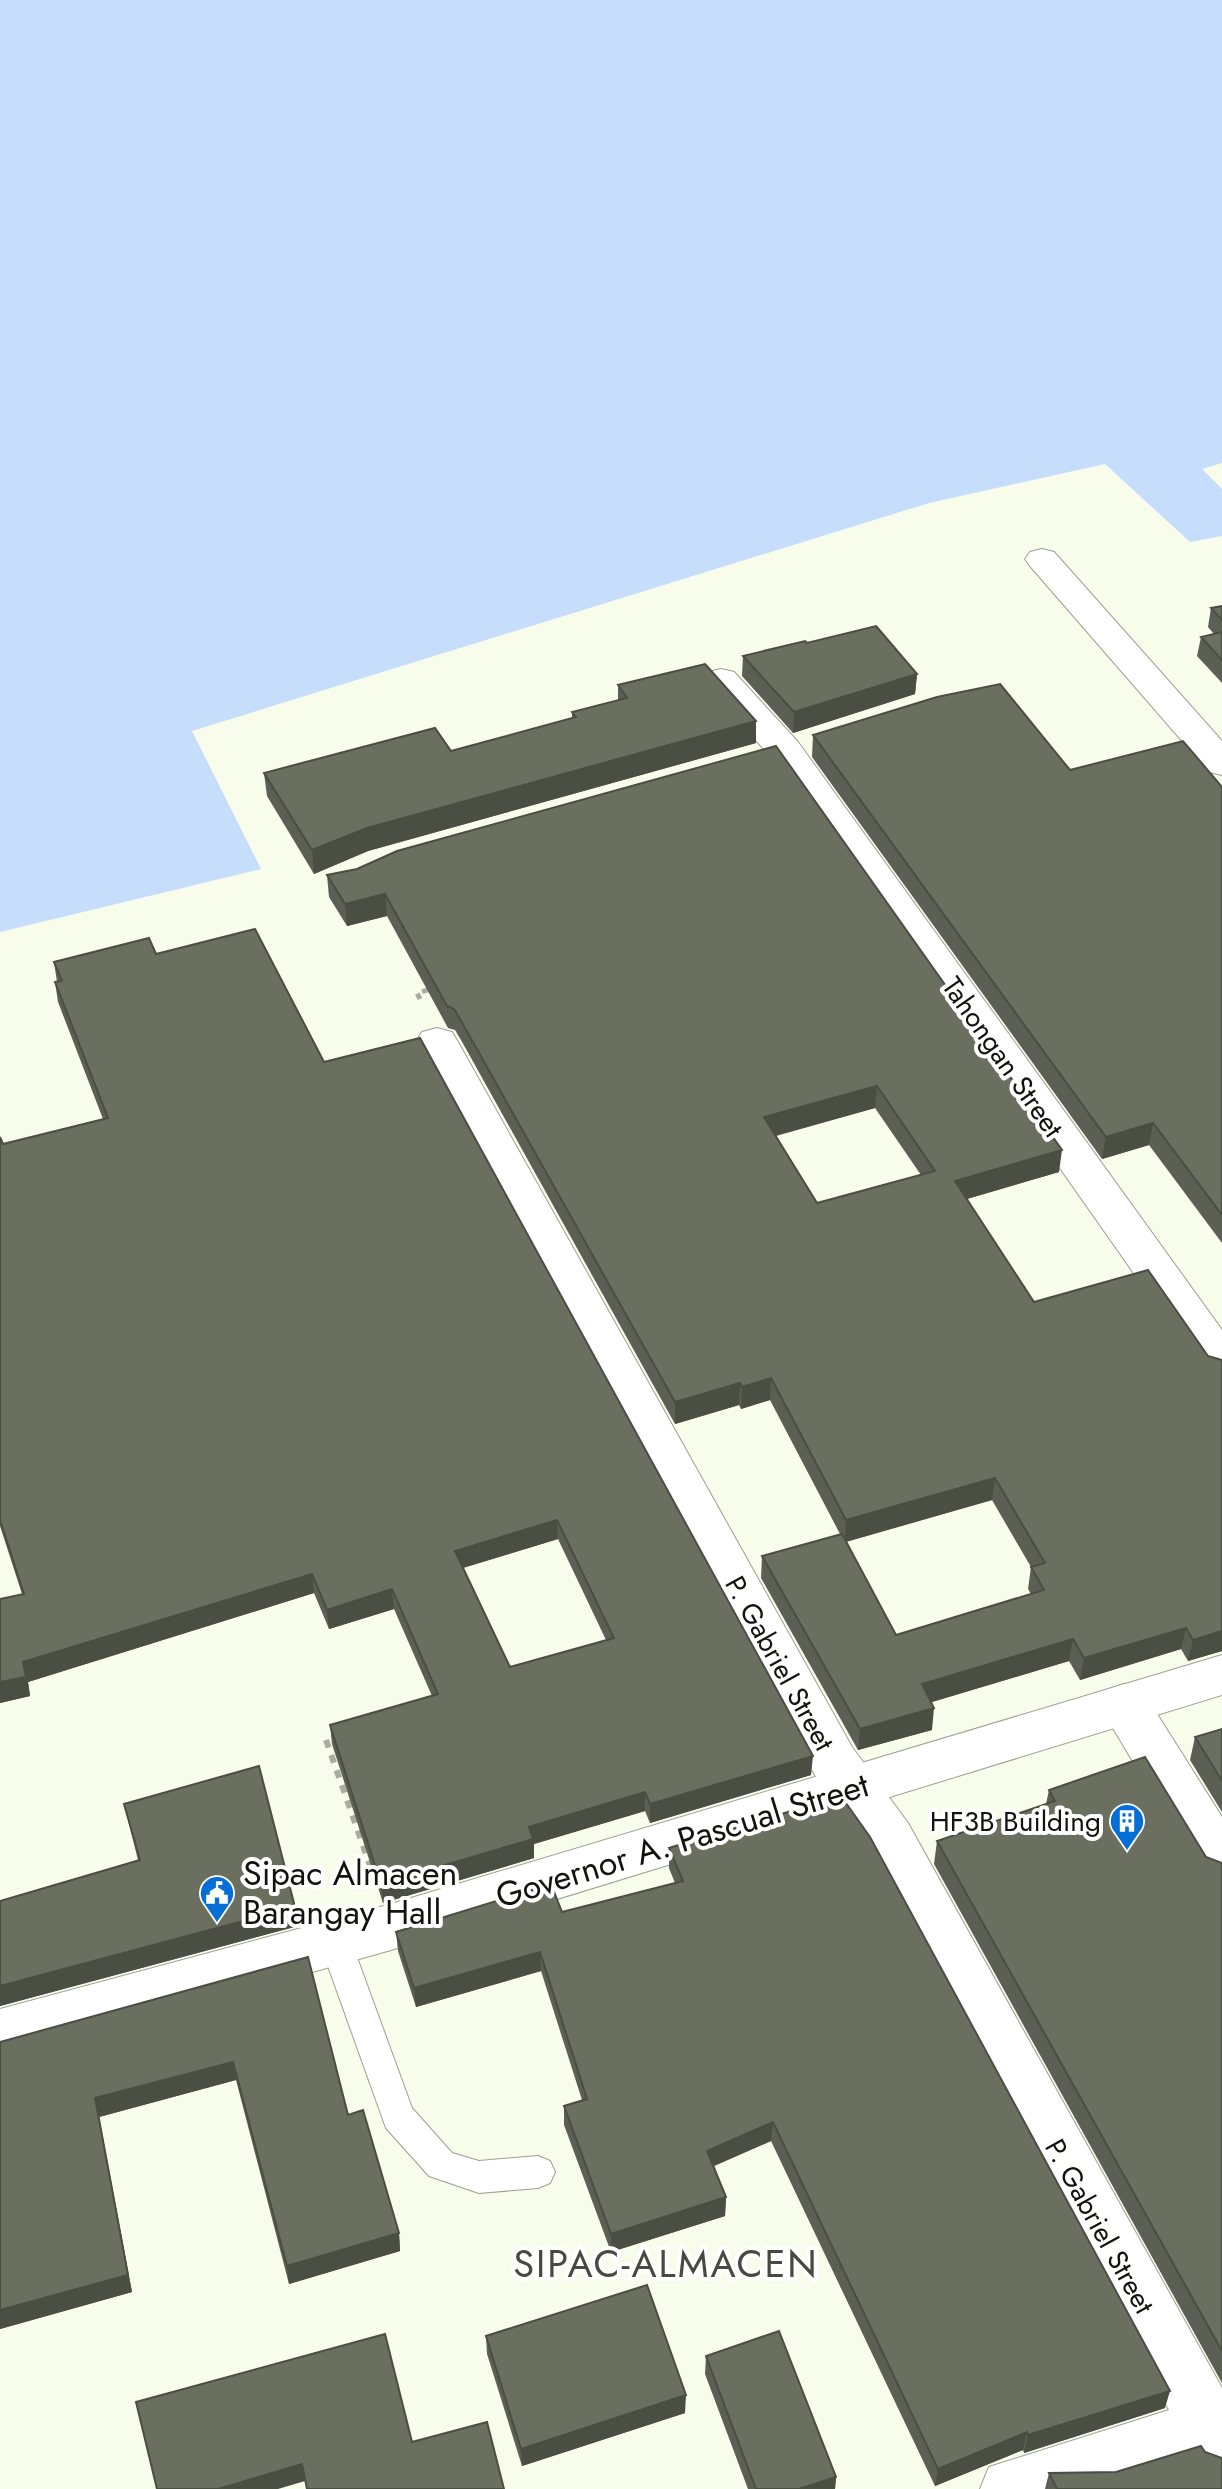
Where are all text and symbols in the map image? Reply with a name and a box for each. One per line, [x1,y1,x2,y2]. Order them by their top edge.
street label: Tahongan Street [932,969,1073,1146]
street label: P. Gabriel Street [715,1568,845,1758]
street label: Governor A. Pascual Street [490,1760,875,1921]
place label: HF3B Building [930,1801,1101,1842]
building icon: HF3B Building [1108,1802,1146,1852]
place label: Sipac Almacen Barangay Hall [243,1849,457,1937]
public building icon: Sipac Almacen Barangay Hall [198,1874,236,1924]
street label: P. Gabriel Street [1035,2131,1165,2321]
district label: SIPAC-ALMACEN [513,2236,819,2291]

